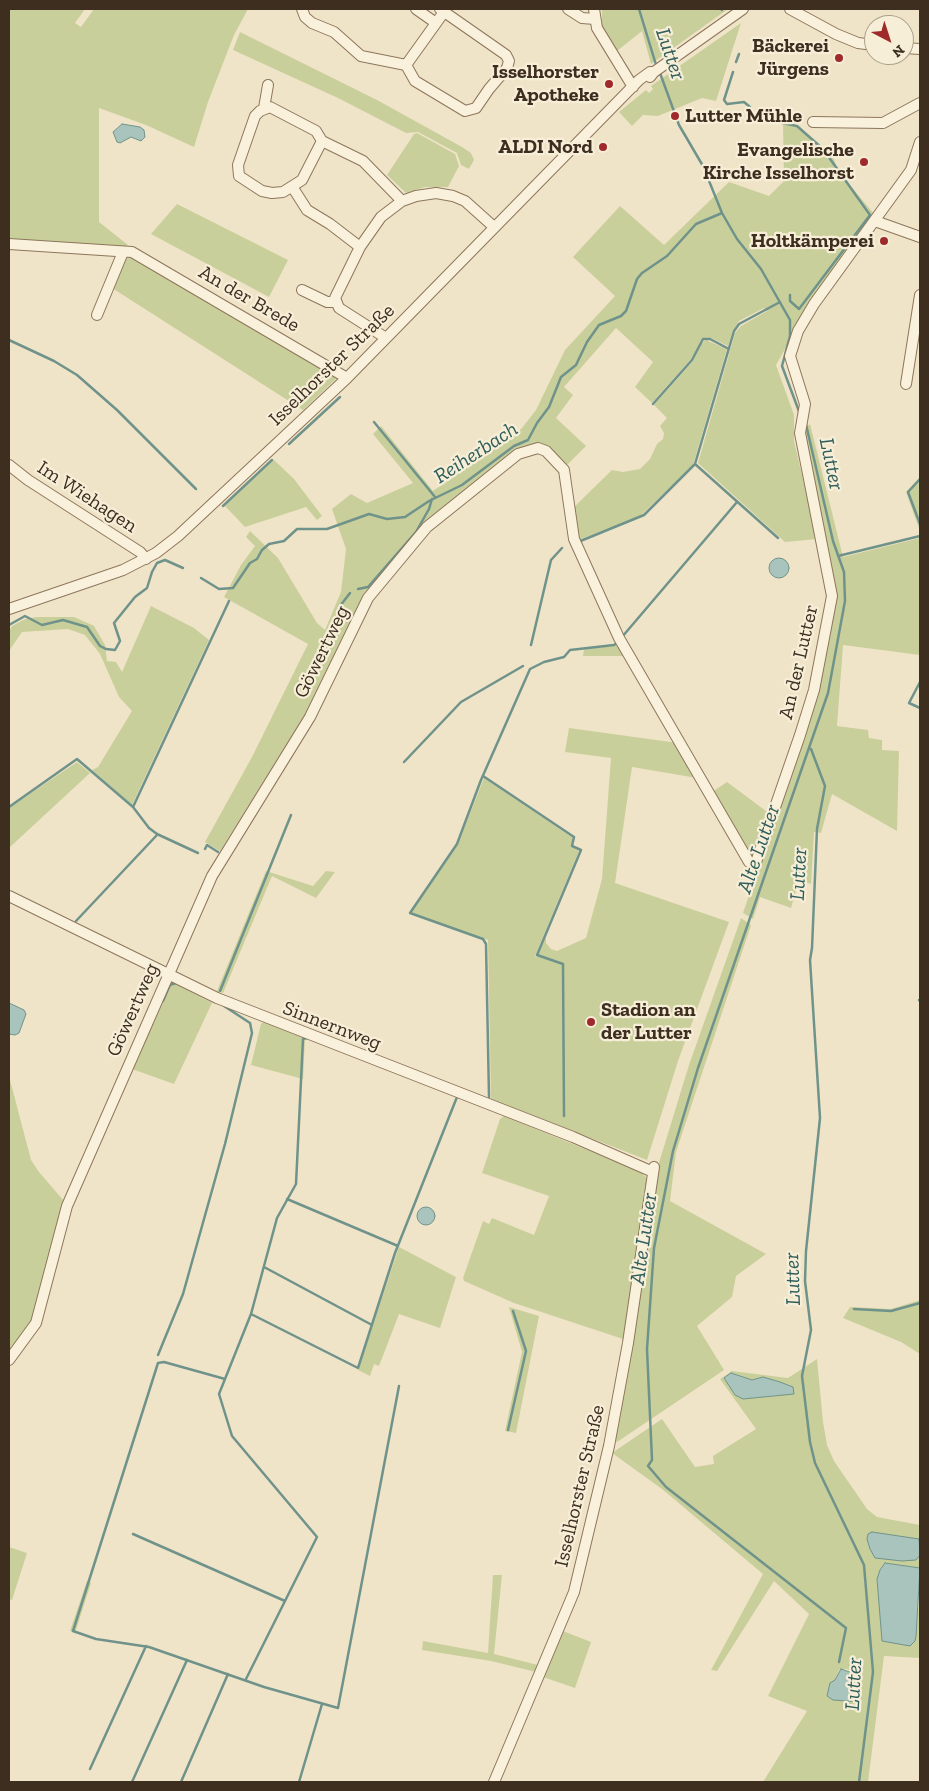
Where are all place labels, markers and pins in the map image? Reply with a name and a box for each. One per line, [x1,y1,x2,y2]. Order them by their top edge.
place label: Bäckerei Jürgens [752,34,829,81]
marker: Bäckerei Jürgens [833,52,845,64]
place label: Isselhorster Apotheke [492,60,599,107]
marker: Isselhorster Apotheke [603,78,615,90]
place label: Lutter Mühle [685,104,802,128]
marker: Lutter Mühle [669,110,681,122]
place label: ALDI Nord [498,135,593,159]
place label: Evangelische Kirche Isselhorst [703,138,854,185]
marker: ALDI Nord [597,141,609,153]
marker: Evangelische Kirche Isselhorst [858,156,870,168]
place label: Holtkämperei [751,229,874,253]
marker: Holtkämperei [878,235,890,247]
place label: Stadion an der Lutter [601,998,696,1045]
marker: Stadion an der Lutter [585,1016,597,1028]

